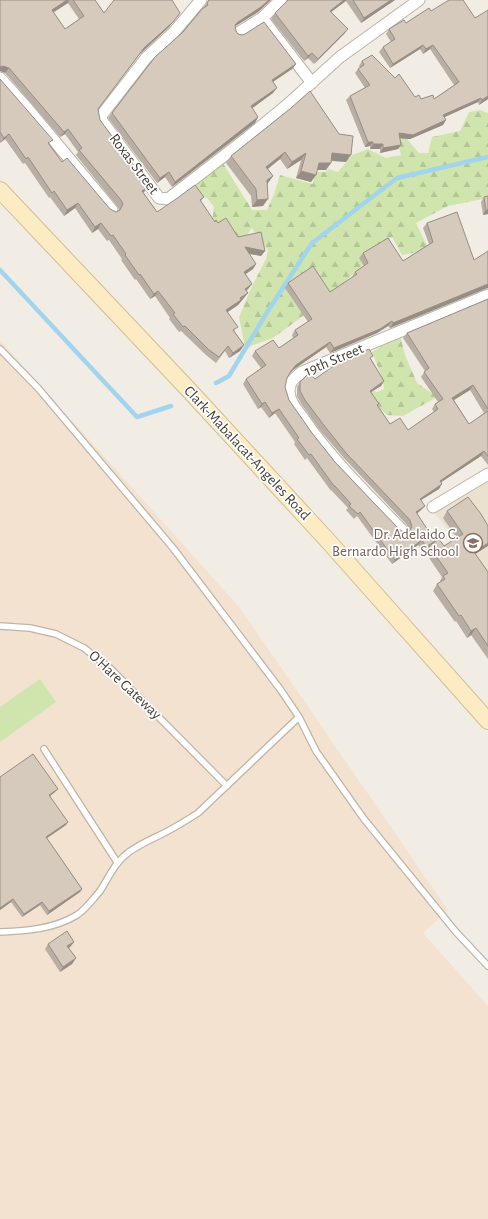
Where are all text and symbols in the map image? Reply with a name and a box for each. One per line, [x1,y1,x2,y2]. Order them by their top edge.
street label: Roxas Street [107,131,162,197]
street label: 19th Street [302,341,366,379]
street label: Clark-Mabalacat-Angeles Road [181,383,313,523]
place label: Dr. Adelaido C. Bernardo High School [332,527,459,559]
school or university icon: Dr. Adelaido C. Bernardo High School [462,532,484,554]
street label: O'Hare Gateway [86,648,165,723]

